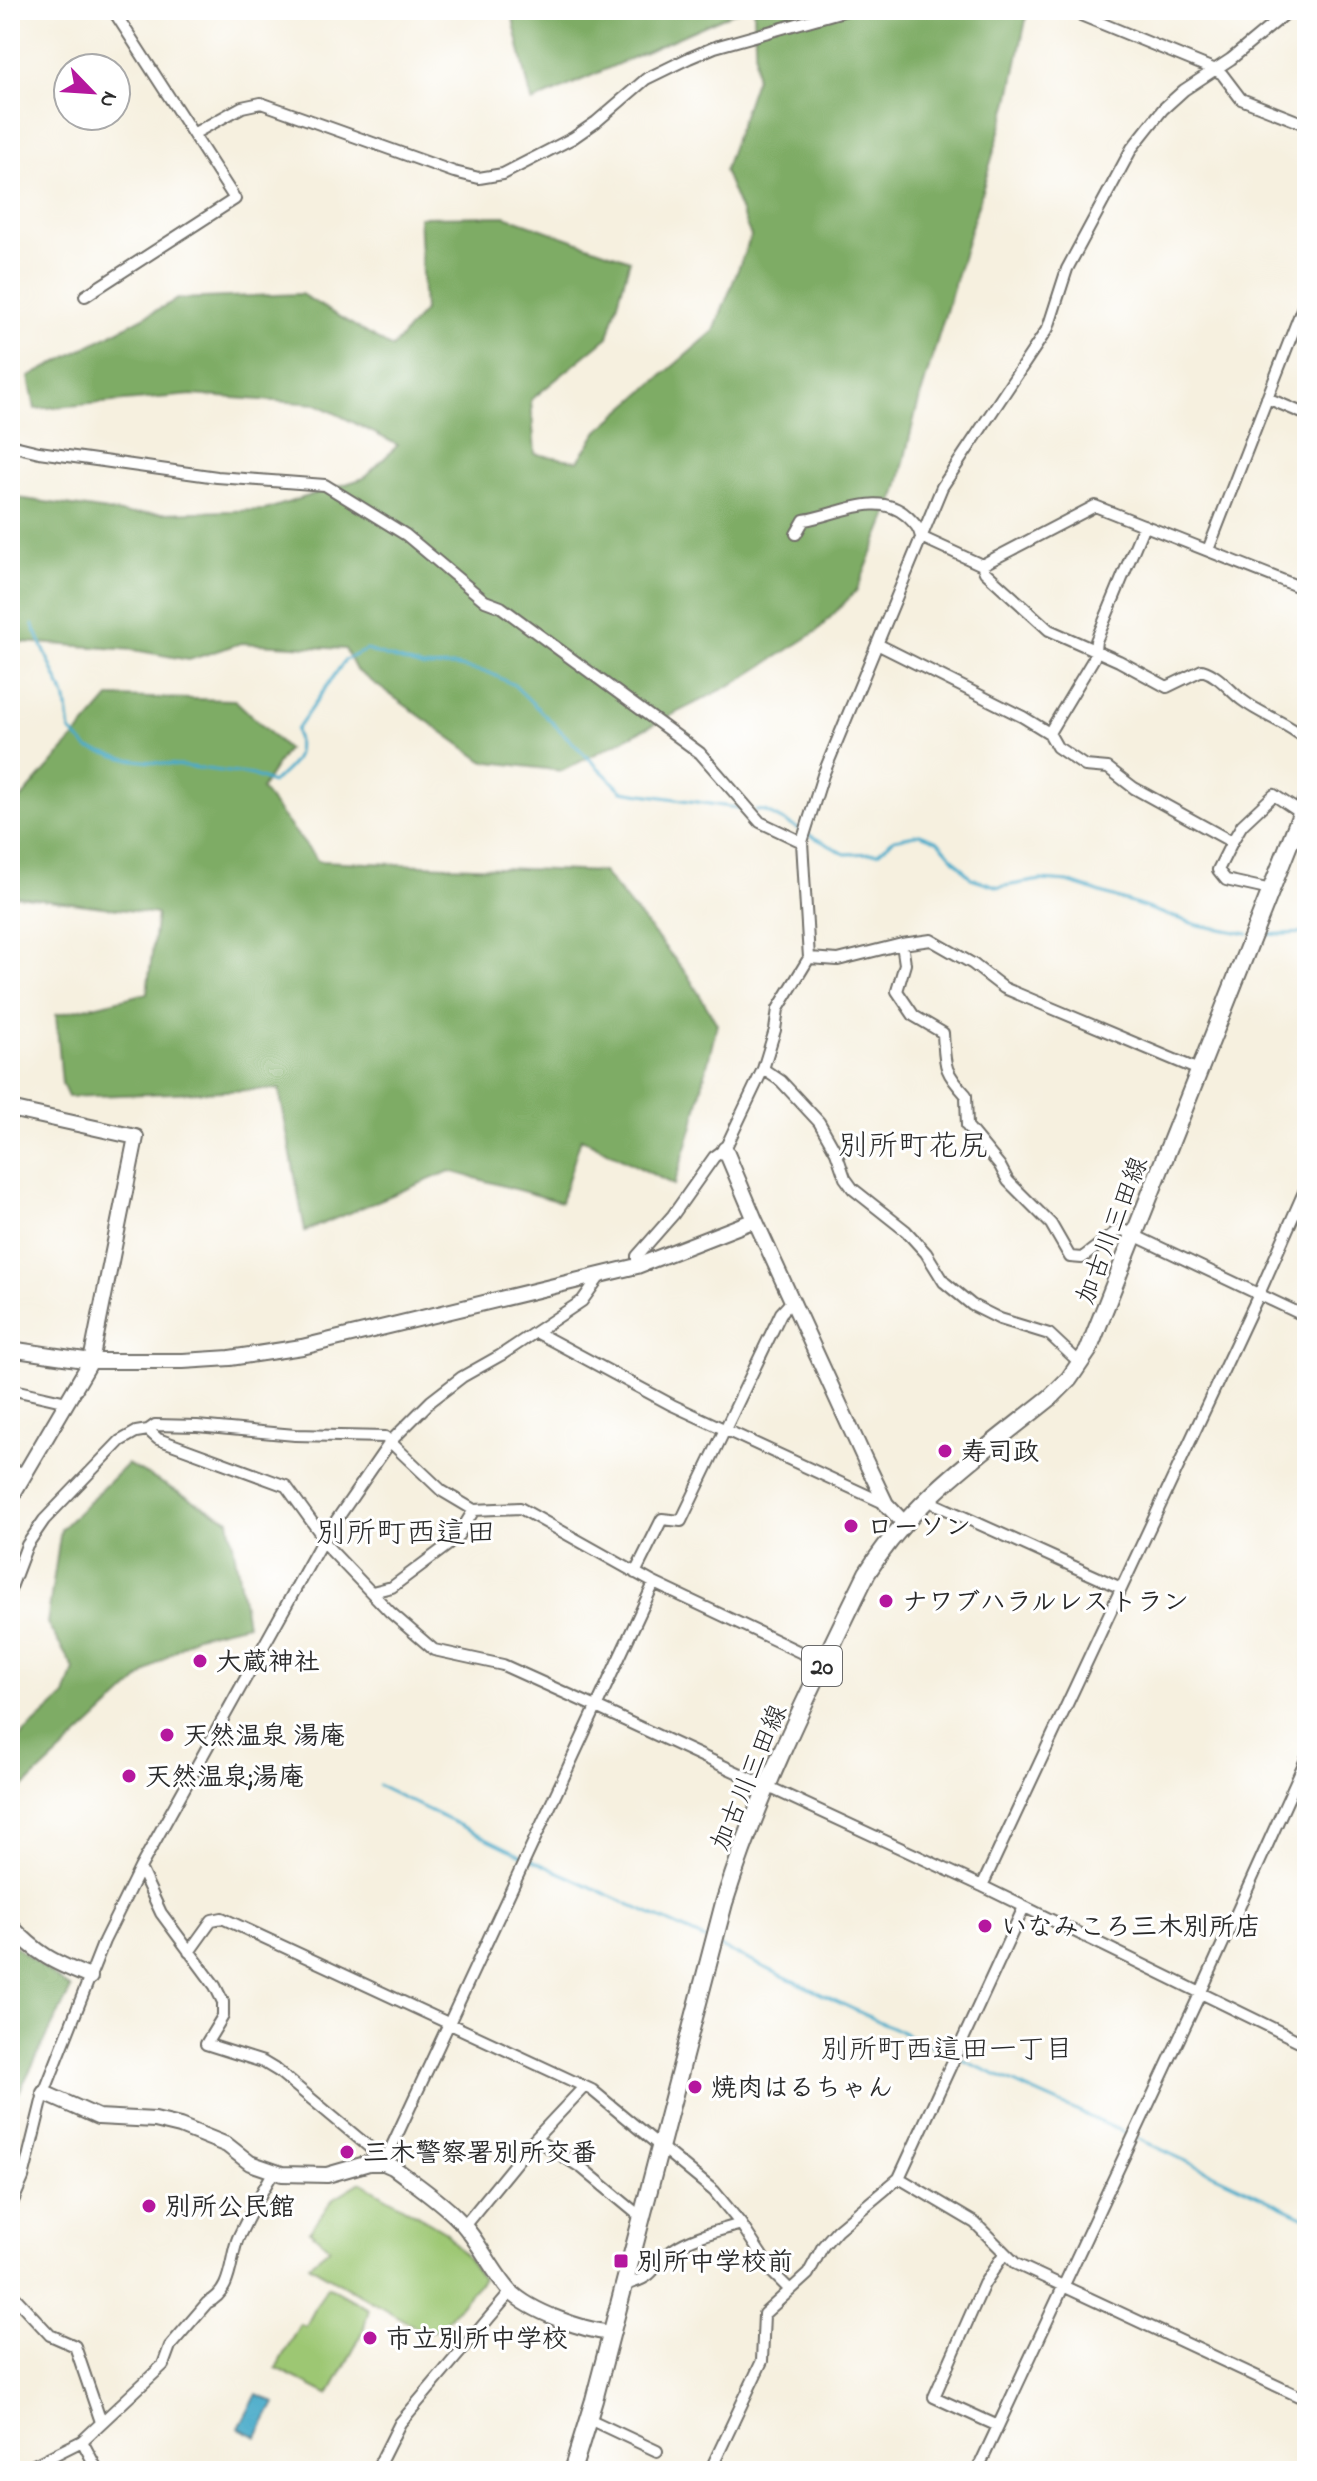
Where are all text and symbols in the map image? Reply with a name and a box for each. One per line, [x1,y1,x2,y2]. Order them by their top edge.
north arrow [52,52,132,132]
text: N [90,86,125,113]
district label: 別所町花尻 [838,1126,988,1170]
street label: 加古川三田線 [1068,1151,1159,1311]
place label: 寿司政 [961,1435,1039,1473]
marker: 寿司政 [936,1442,954,1460]
place label: ローソン [867,1510,971,1548]
district label: 別所町西這田 [316,1513,496,1557]
marker: ローソン [842,1517,860,1535]
place label: ナワブハラルレストラン [902,1585,1189,1623]
marker: ナワブハラルレストラン [877,1592,895,1610]
place label: 大蔵神社 [216,1645,320,1683]
road number: 20 [802,1646,842,1686]
marker: 大蔵神社 [191,1652,209,1670]
street label: 加古川三田線 [703,1699,799,1857]
place label: 天然温泉 湯庵 [183,1719,346,1757]
marker: 天然温泉 湯庵 [158,1726,176,1744]
place label: 天然温泉;湯庵 [145,1760,304,1798]
marker: 天然温泉;湯庵 [120,1767,138,1785]
place label: いなみころ三木別所店 [1001,1910,1261,1948]
marker: いなみころ三木別所店 [976,1917,994,1935]
district label: 別所町西這田一丁目 [821,2031,1073,2072]
place label: 焼肉はるちゃん [711,2071,893,2109]
marker: 焼肉はるちゃん [686,2078,704,2096]
place label: 三木警察署別所交番 [363,2136,597,2174]
marker: 三木警察署別所交番 [338,2143,356,2161]
place label: 別所公民館 [165,2190,295,2228]
marker: 別所公民館 [140,2197,158,2215]
place label: 別所中学校前 [637,2245,793,2283]
marker: 別所中学校前 [612,2252,630,2270]
place label: 市立別所中学校 [386,2322,568,2360]
marker: 市立別所中学校 [361,2329,379,2347]

